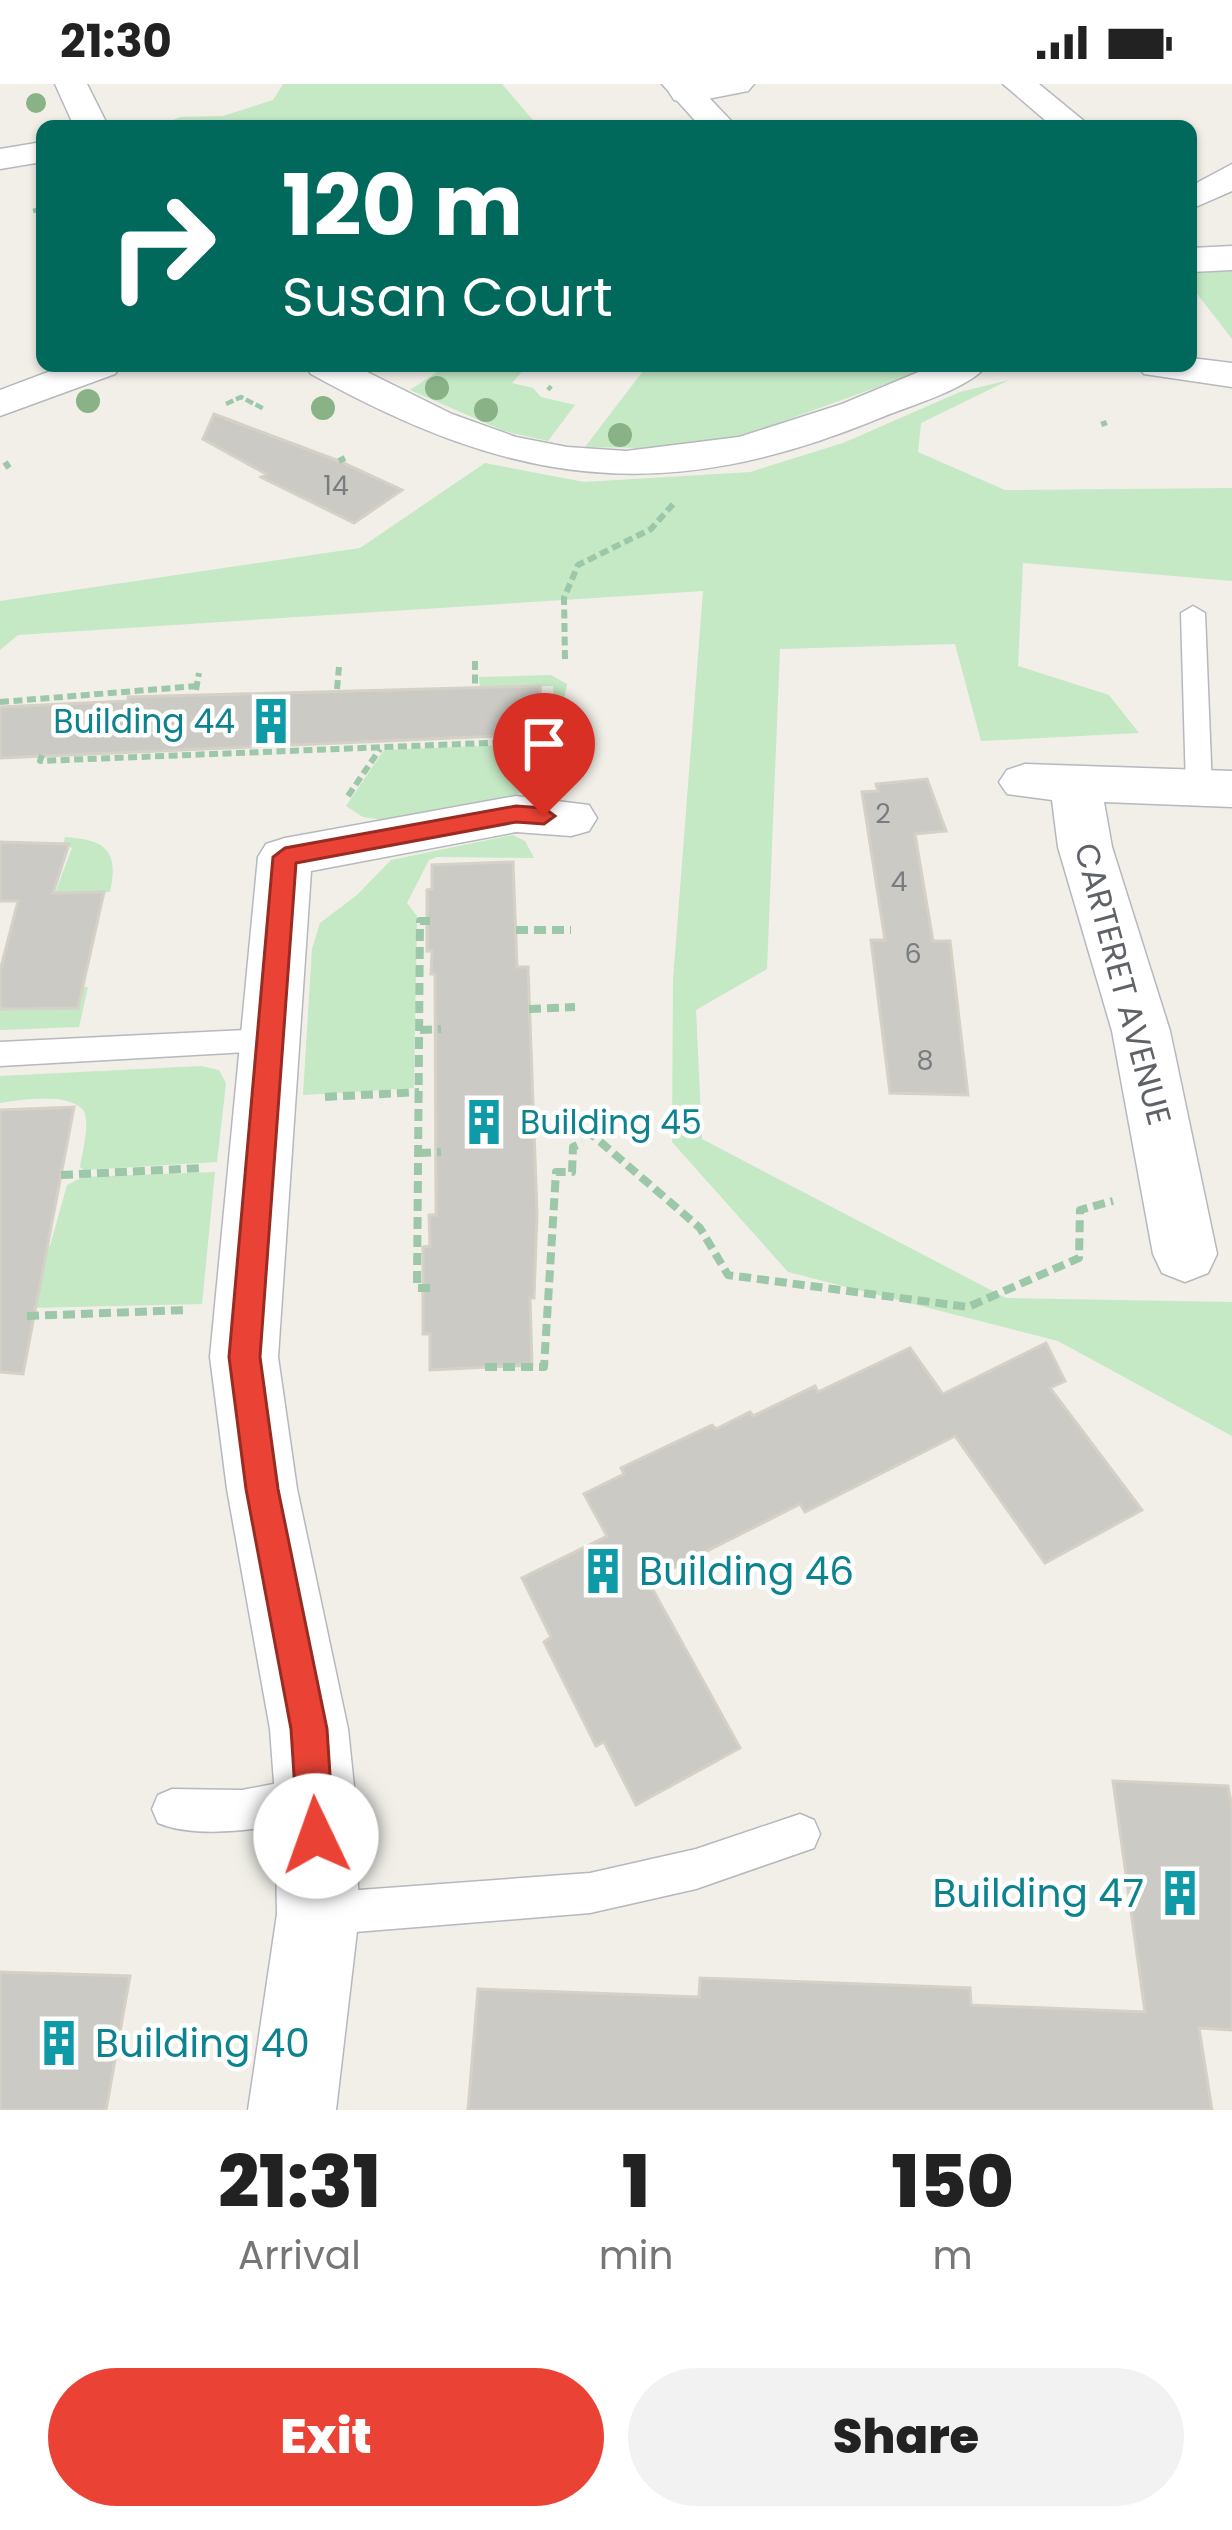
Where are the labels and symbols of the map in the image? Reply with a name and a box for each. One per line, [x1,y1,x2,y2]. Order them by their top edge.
house number: 14 [323,467,349,504]
pin [493,693,595,816]
building icon: Building 44 [246,696,296,746]
place label: Building 44 [53,698,235,745]
house number: 2 [875,795,891,832]
street label: CARTERET AVENUE [1063,838,1183,1130]
house number: 4 [891,863,908,900]
house number: 6 [904,935,922,972]
house number: 8 [916,1042,934,1079]
building icon: Building 45 [459,1097,509,1147]
place label: Building 45 [520,1099,702,1146]
place label: Building 46 [639,1544,854,1599]
building icon: Building 46 [578,1546,628,1596]
position arrow [253,1773,379,1899]
place label: Building 47 [932,1866,1144,1921]
building icon: Building 47 [1155,1868,1205,1918]
place label: Building 40 [95,2016,310,2071]
building icon: Building 40 [34,2018,84,2068]

